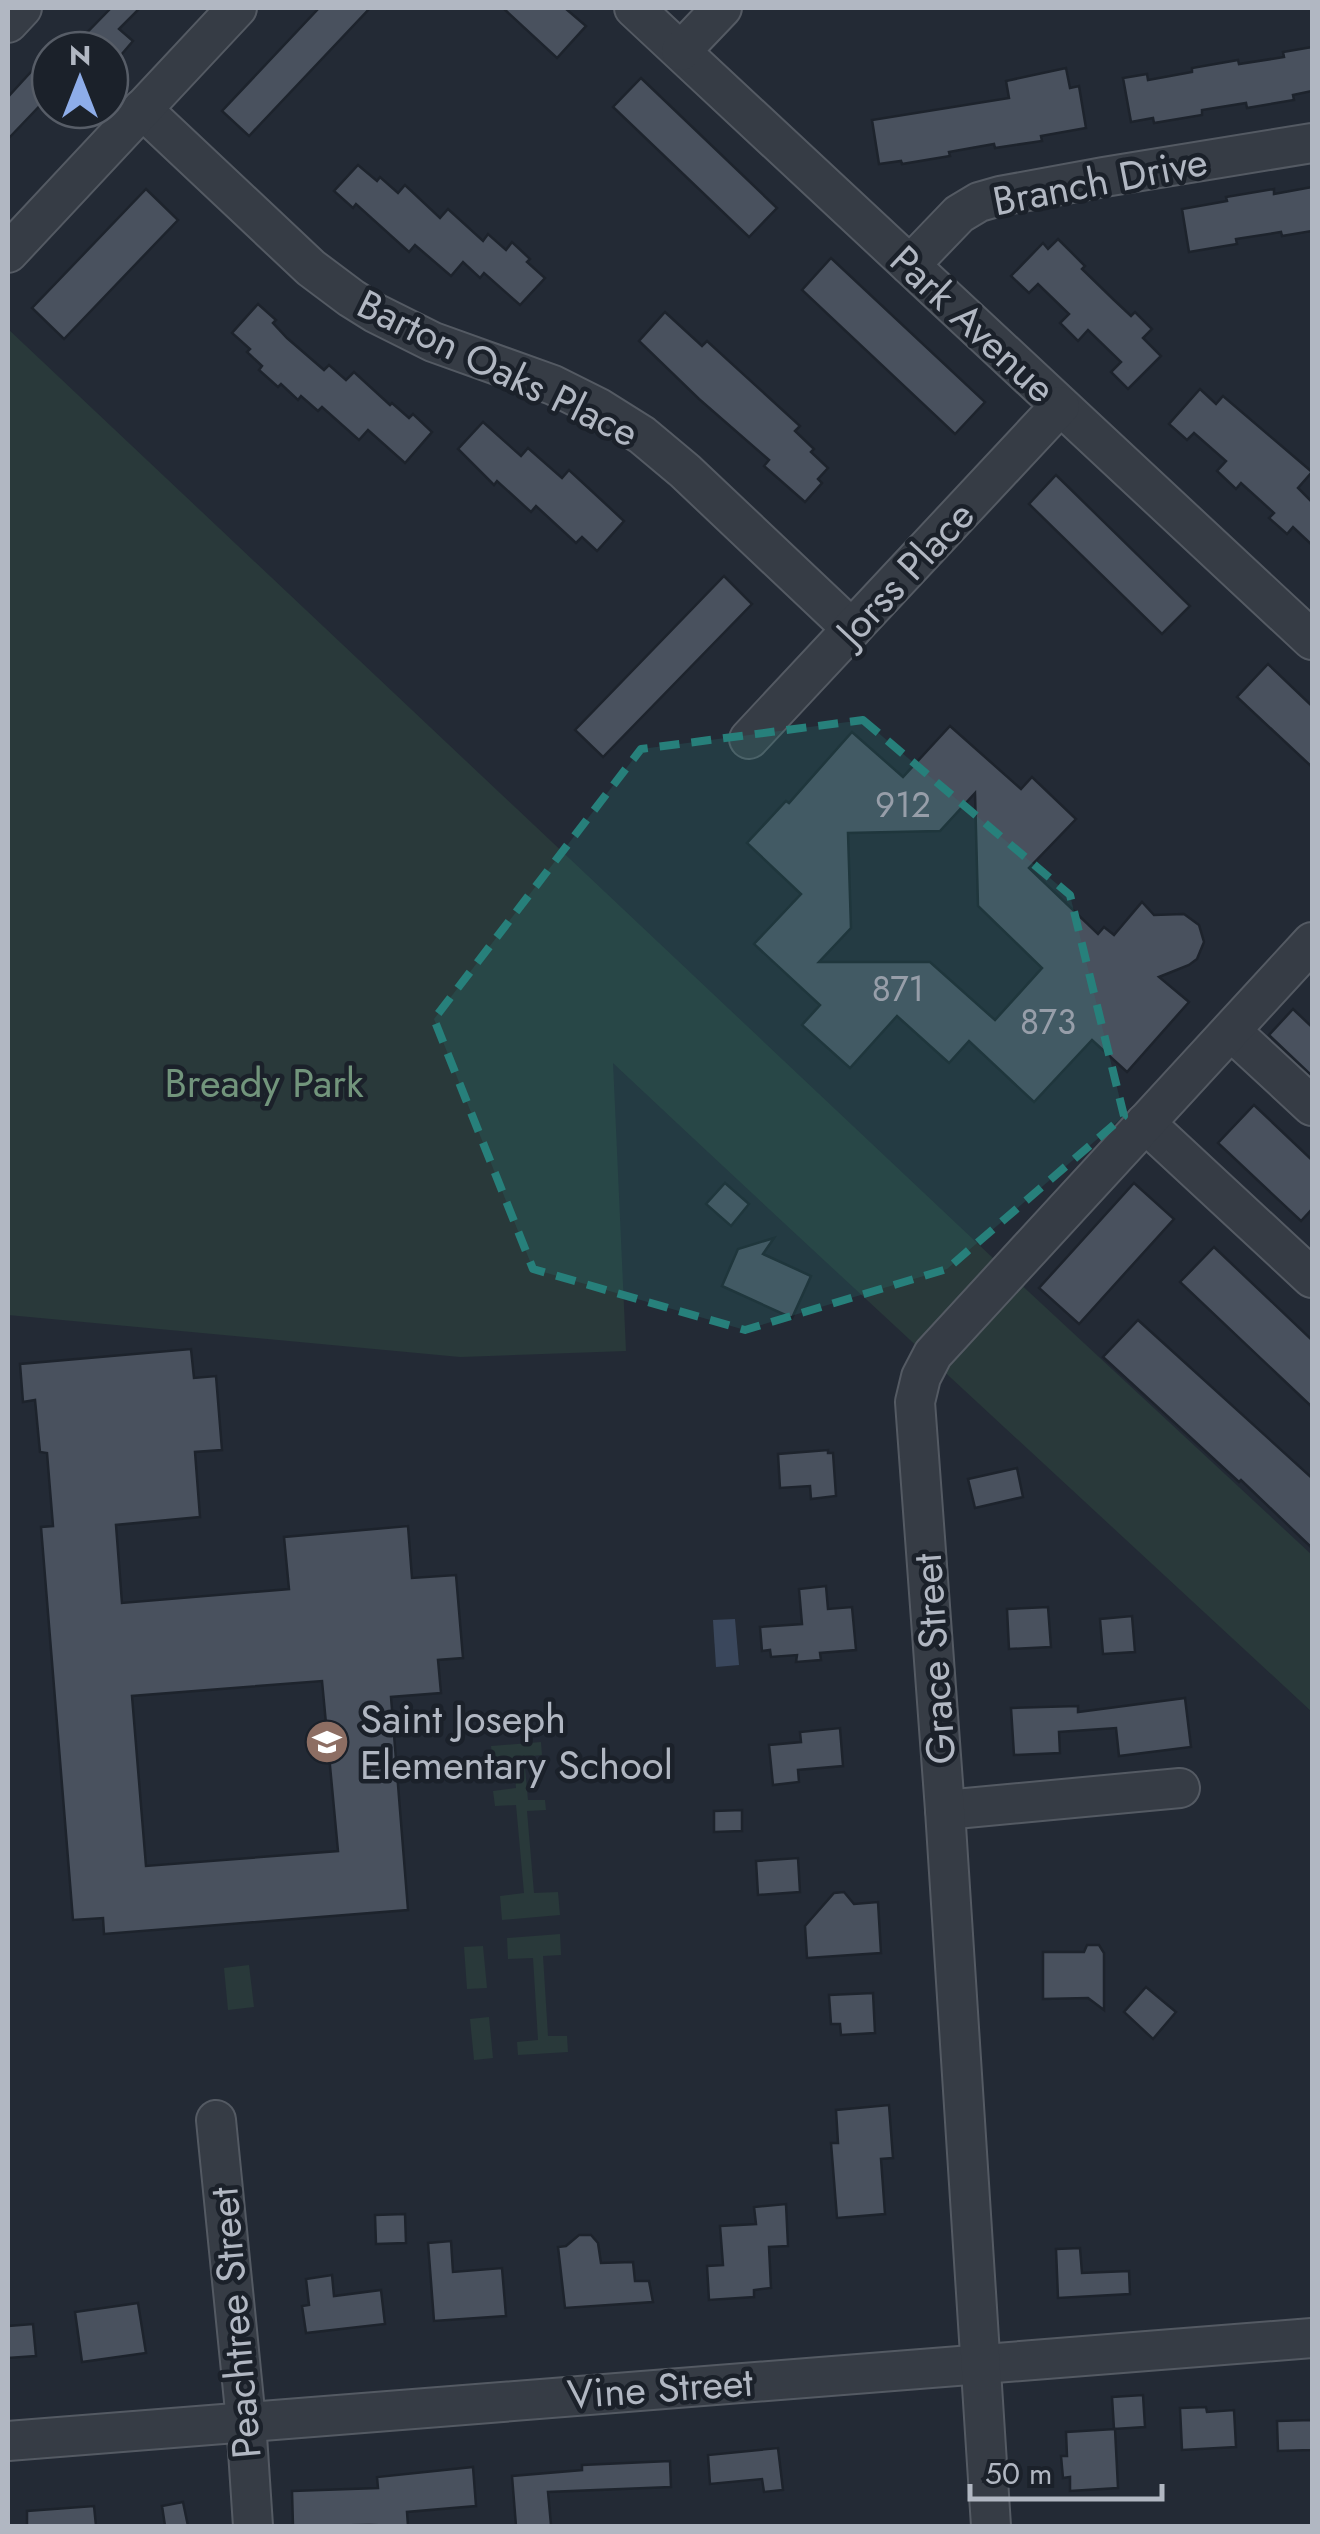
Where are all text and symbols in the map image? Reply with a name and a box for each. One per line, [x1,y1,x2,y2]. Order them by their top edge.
north arrow [30,30,130,130]
text: N [69,35,91,76]
street label: Branch Drive [988,132,1212,230]
street label: Park Avenue [877,232,1069,416]
street label: Barton Oaks Place [348,275,648,461]
street label: Jorss Place [819,488,987,662]
house number: 912 [875,780,931,830]
house number: 871 [872,964,924,1014]
house number: 873 [1020,997,1076,1047]
park label: Bready Park [165,1054,364,1112]
street label: Grace Street [898,1551,970,1766]
place label: Saint Joseph Elementary School [360,1690,673,1794]
school or university icon: Saint Joseph Elementary School [304,1719,350,1765]
street label: Peachtree Street [194,2185,276,2461]
street label: Vine Street [565,2353,755,2423]
scale bar [970,2439,1162,2501]
text: 50 m [985,2452,1052,2495]

